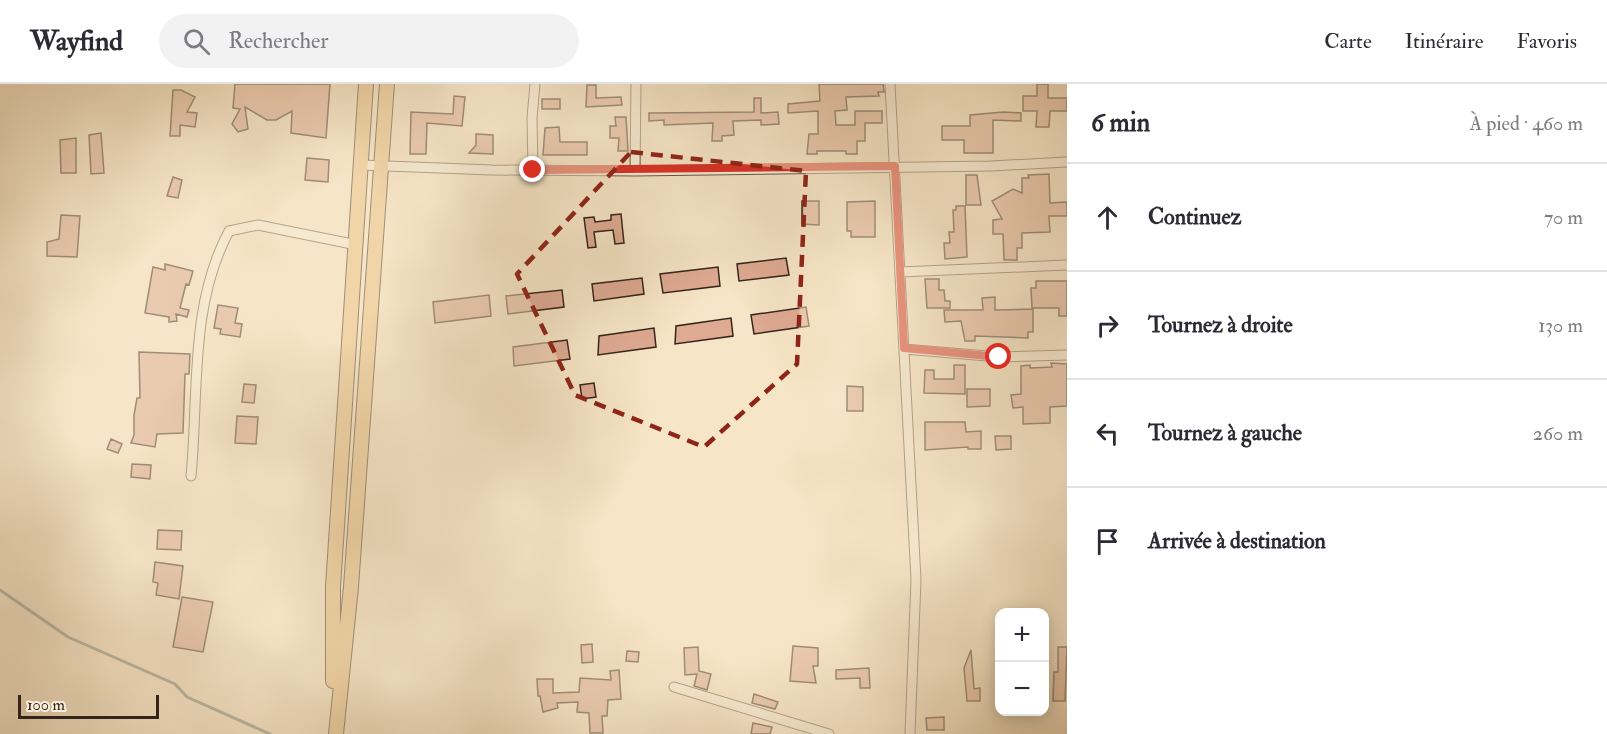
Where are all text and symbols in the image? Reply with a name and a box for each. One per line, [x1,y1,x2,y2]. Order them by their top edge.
search box [159,14,579,68]
text: Wayfind [30,24,123,59]
icon: search [180,25,213,58]
text: Rechercher [228,27,328,55]
text: Carte [1324,28,1372,55]
text: Itinéraire [1405,28,1483,55]
text: Favoris [1516,28,1577,55]
text: 6 min [1091,107,1150,139]
text: À pied · 460 m [1469,111,1583,136]
route end [519,156,545,182]
icon: ahead [1091,201,1124,234]
text: Continuez [1148,203,1241,231]
text: 70 m [1544,205,1583,230]
icon: right [1091,309,1124,342]
text: Tournez à droite [1148,311,1293,339]
text: 130 m [1538,313,1583,338]
route start [985,343,1011,369]
icon: left [1091,417,1124,450]
text: Tournez à gauche [1148,419,1302,447]
text: 260 m [1533,421,1583,446]
icon: arrive [1091,525,1124,558]
text: Arrivée à destination [1148,527,1326,555]
map controls [995,608,1049,716]
button: + [995,608,1049,662]
button: − [995,662,1049,716]
scale bar [18,692,159,720]
text: 100 m [27,695,65,715]

